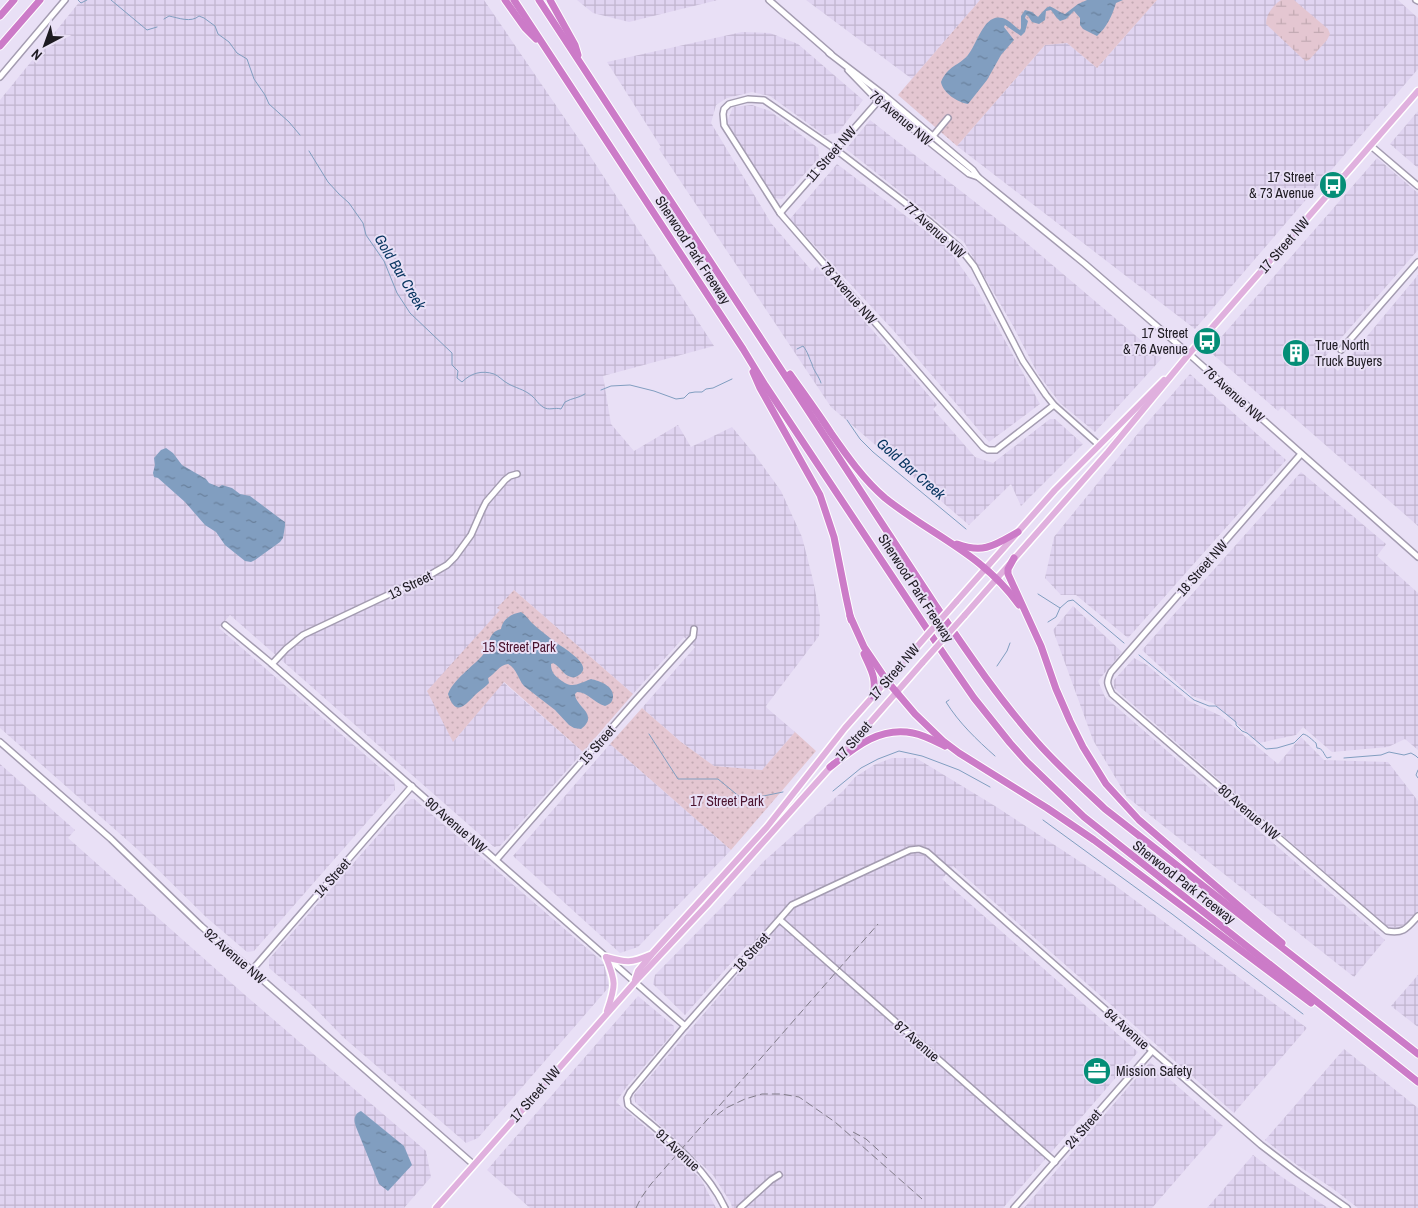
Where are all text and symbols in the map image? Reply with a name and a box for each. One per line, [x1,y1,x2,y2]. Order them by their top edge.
north arrow [20,20,70,70]
text: N [27,45,46,64]
street label: 76 Avenue NW [866,87,936,150]
street label: 11 Street NW [802,122,860,186]
place label: 17 Street & 73 Avenue [1249,168,1314,202]
bus stop icon: 17 Street & 73 Avenue [1318,170,1348,200]
street label: Sherwood Park Freeway [651,192,735,308]
street label: 77 Avenue NW [901,198,970,262]
street label: 17 Street NW [1255,213,1313,277]
water label: Gold Bar Creek [370,230,432,314]
street label: 78 Avenue NW [817,258,881,328]
place label: 17 Street & 76 Avenue [1123,324,1188,358]
bus stop icon: 17 Street & 76 Avenue [1192,326,1222,356]
place label: True North Truck Buyers [1315,336,1382,370]
building icon: True North Truck Buyers [1281,338,1311,368]
street label: 76 Avenue NW [1200,362,1269,426]
water label: Gold Bar Creek [872,433,951,505]
street label: Sherwood Park Freeway [874,530,958,646]
street label: 18 Street NW [1173,536,1231,600]
street label: 13 Street [385,567,435,603]
park label: 15 Street Park [482,638,556,656]
street label: 17 Street NW [865,640,923,704]
street label: 17 Street [831,718,875,764]
street label: 15 Street [575,722,619,768]
street label: 80 Avenue NW [1214,780,1284,844]
park label: 17 Street Park [690,792,764,810]
street label: 90 Avenue NW [421,793,491,857]
street label: Sherwood Park Freeway [1129,836,1239,928]
street label: 14 Street [310,855,354,901]
street label: 92 Avenue NW [200,924,270,988]
street label: 18 Street [729,929,773,975]
street label: 84 Avenue [1101,1004,1153,1054]
street label: 87 Avenue [891,1016,943,1066]
office icon: Mission Safety [1082,1056,1112,1086]
street label: 17 Street NW [506,1062,564,1126]
place label: Mission Safety [1116,1062,1192,1080]
street label: 24 Street [1061,1106,1105,1152]
street label: 91 Avenue [652,1125,704,1175]

